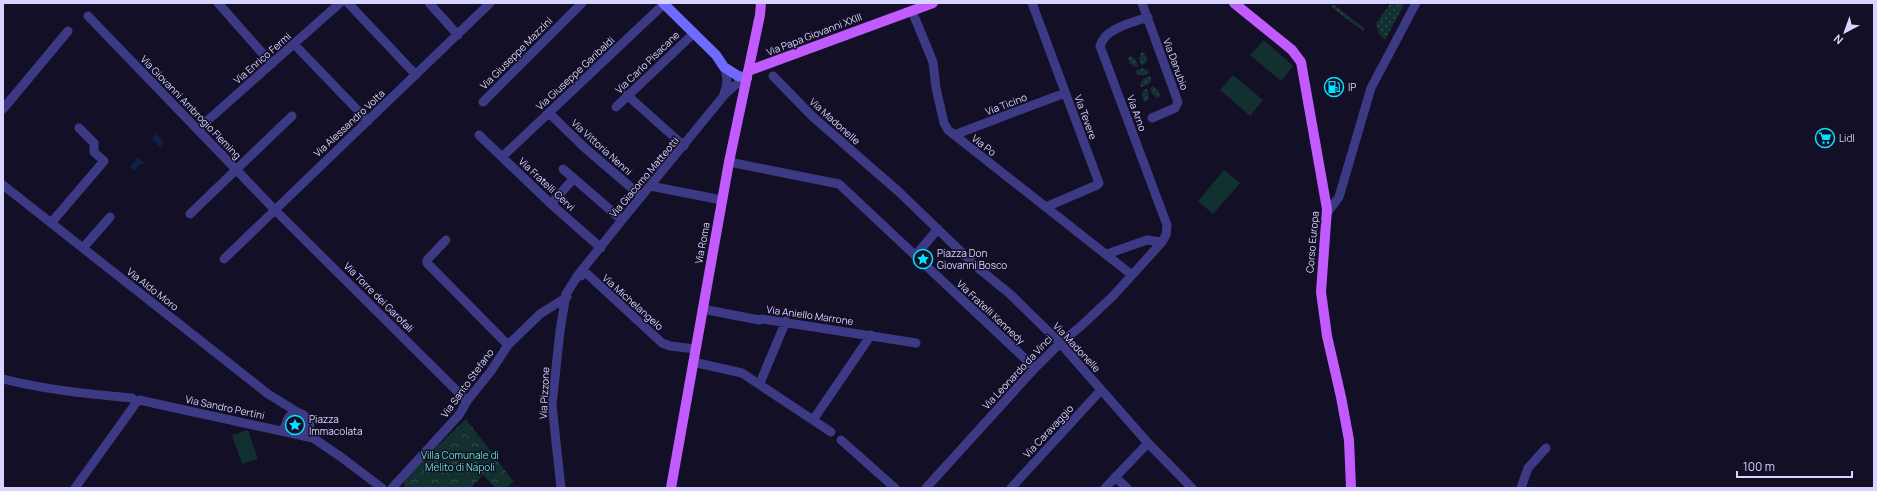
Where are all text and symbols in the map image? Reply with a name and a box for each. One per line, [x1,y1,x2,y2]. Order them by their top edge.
street label: Via Papa Giovanni XXIII [764,9,864,59]
north arrow [1825,12,1865,52]
street label: Via Giuseppe Mazzini [477,14,555,92]
street label: Via Carlo Pisacane [612,28,682,96]
street label: Via Enrico Fermi [230,29,294,87]
text: N [1830,32,1846,48]
street label: Via Giuseppe Garibaldi [533,33,617,113]
street label: Via Danubio [1160,36,1192,92]
street label: Via Giovanni Ambrogio Fleming [138,52,245,162]
fuel station icon: IP [1323,76,1345,98]
place label: IP [1348,80,1356,94]
street label: Via Alessandro Volta [310,86,388,160]
street label: Via Ticino [983,90,1029,118]
street label: Via Tevere [1071,93,1101,141]
street label: Via Arno [1124,93,1150,133]
street label: Via Madonelle [807,94,864,148]
street label: Via Vittoria Nenni [569,116,635,178]
supermarket icon: Lidl [1814,127,1836,149]
street label: Via Po [969,131,999,159]
place label: Lidl [1839,131,1855,145]
street label: Via Giacomo Matteotti [606,134,682,220]
street label: Via Fratelli Cervi [516,154,578,214]
street label: Corso Europa [1302,210,1322,274]
street label: Via Roma [691,221,713,265]
place label: Piazza Don Giovanni Bosco [937,246,1007,272]
place icon: Piazza Don Giovanni Bosco [912,248,934,270]
street label: Via Torre dei Garofali [341,259,417,335]
street label: Via Aldo Moro [124,264,182,314]
street label: Via Michelangelo [599,271,667,333]
street label: Via Fratelli Kennedy [954,277,1029,348]
street label: Via Aniello Marrone [766,302,854,328]
street label: Via Madonelle [1050,319,1104,375]
street label: Via Leonardo da Vinci [979,332,1055,412]
street label: Via Santo Stefano [437,346,497,420]
street label: Via Pizzone [536,367,552,419]
street label: Via Sandro Pertini [184,392,266,422]
street label: Via Caravaggio [1020,401,1076,461]
place label: Piazza Immacolata [309,412,363,438]
place icon: Piazza Immacolata [284,414,306,436]
park label: Villa Comunale di Melito di Napoli [421,448,499,474]
scale bar [1737,453,1852,479]
text: 100 m [1743,458,1775,475]

